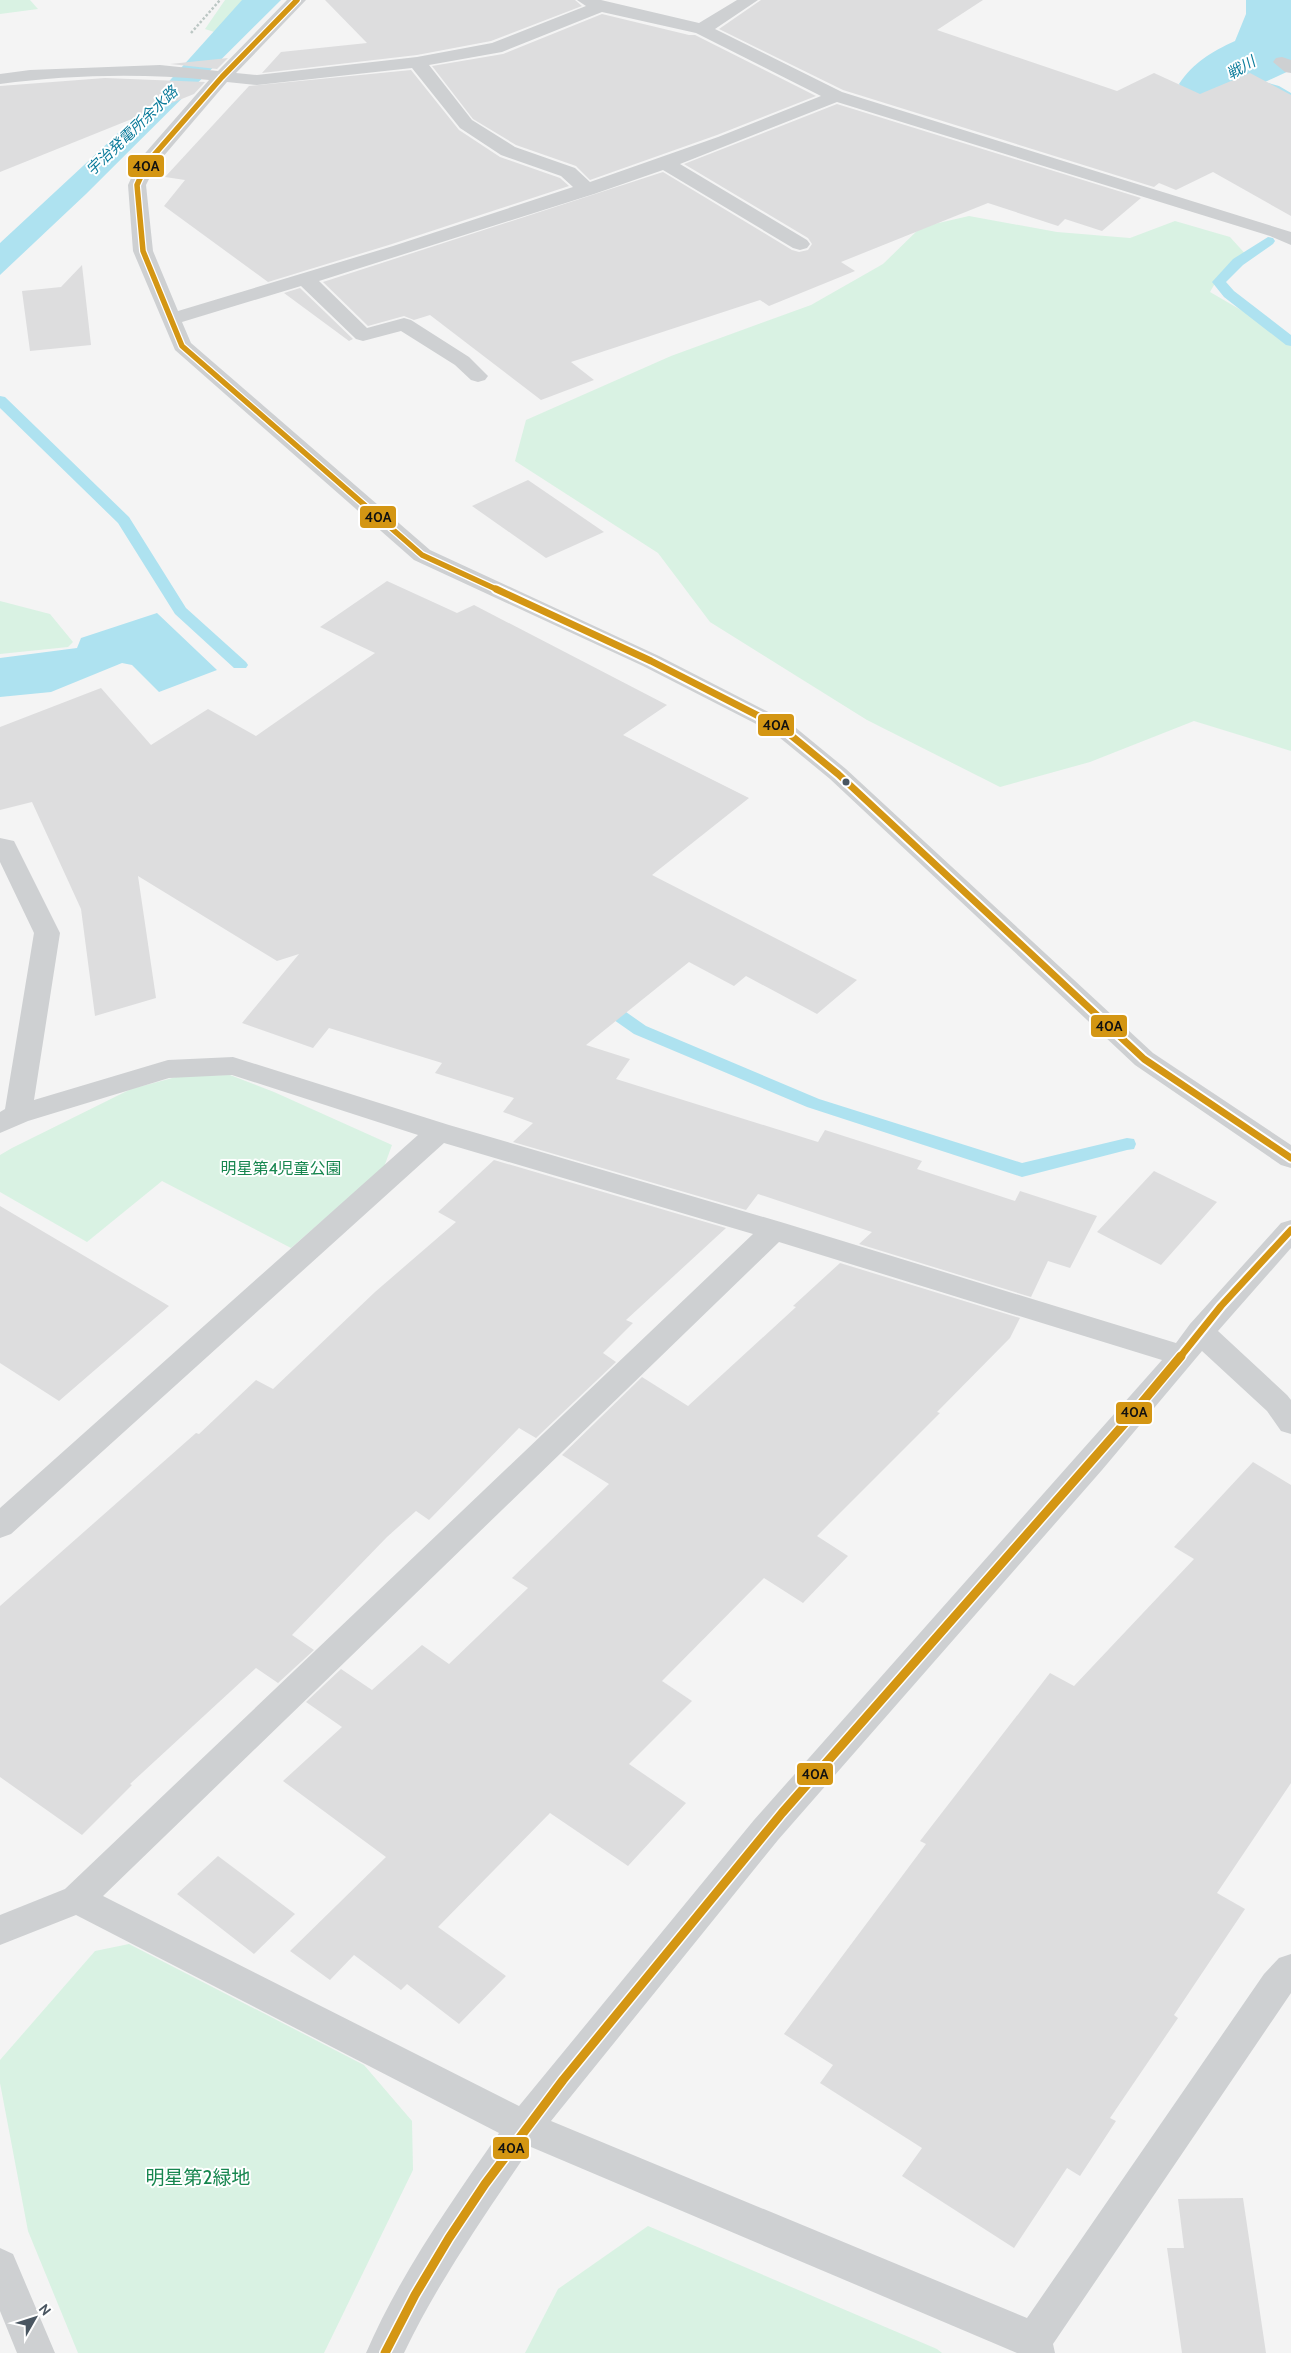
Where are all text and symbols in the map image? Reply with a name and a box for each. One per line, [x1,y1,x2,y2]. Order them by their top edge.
water label: 戦川 [1224,52,1260,83]
water label: 宇治発電所余水路 [83,81,183,179]
line badge: 40A [127,154,165,178]
text: 40A [132,157,160,175]
line badge: 40A [359,505,397,529]
text: 40A [364,508,392,526]
line badge: 40A [757,713,795,737]
text: 40A [762,716,790,734]
unlabelled marker [841,777,851,787]
line badge: 40A [1090,1014,1128,1038]
text: 40A [1095,1017,1123,1035]
park label: 明星第4児童公園 [220,1159,342,1178]
line badge: 40A [1115,1401,1153,1425]
text: 40A [1120,1403,1148,1421]
line badge: 40A [796,1762,834,1786]
text: 40A [801,1765,829,1783]
line badge: 40A [492,2136,530,2160]
text: 40A [497,2139,525,2157]
park label: 明星第2緑地 [146,2166,250,2189]
north arrow [10,2293,60,2343]
text: N [35,2300,55,2319]

